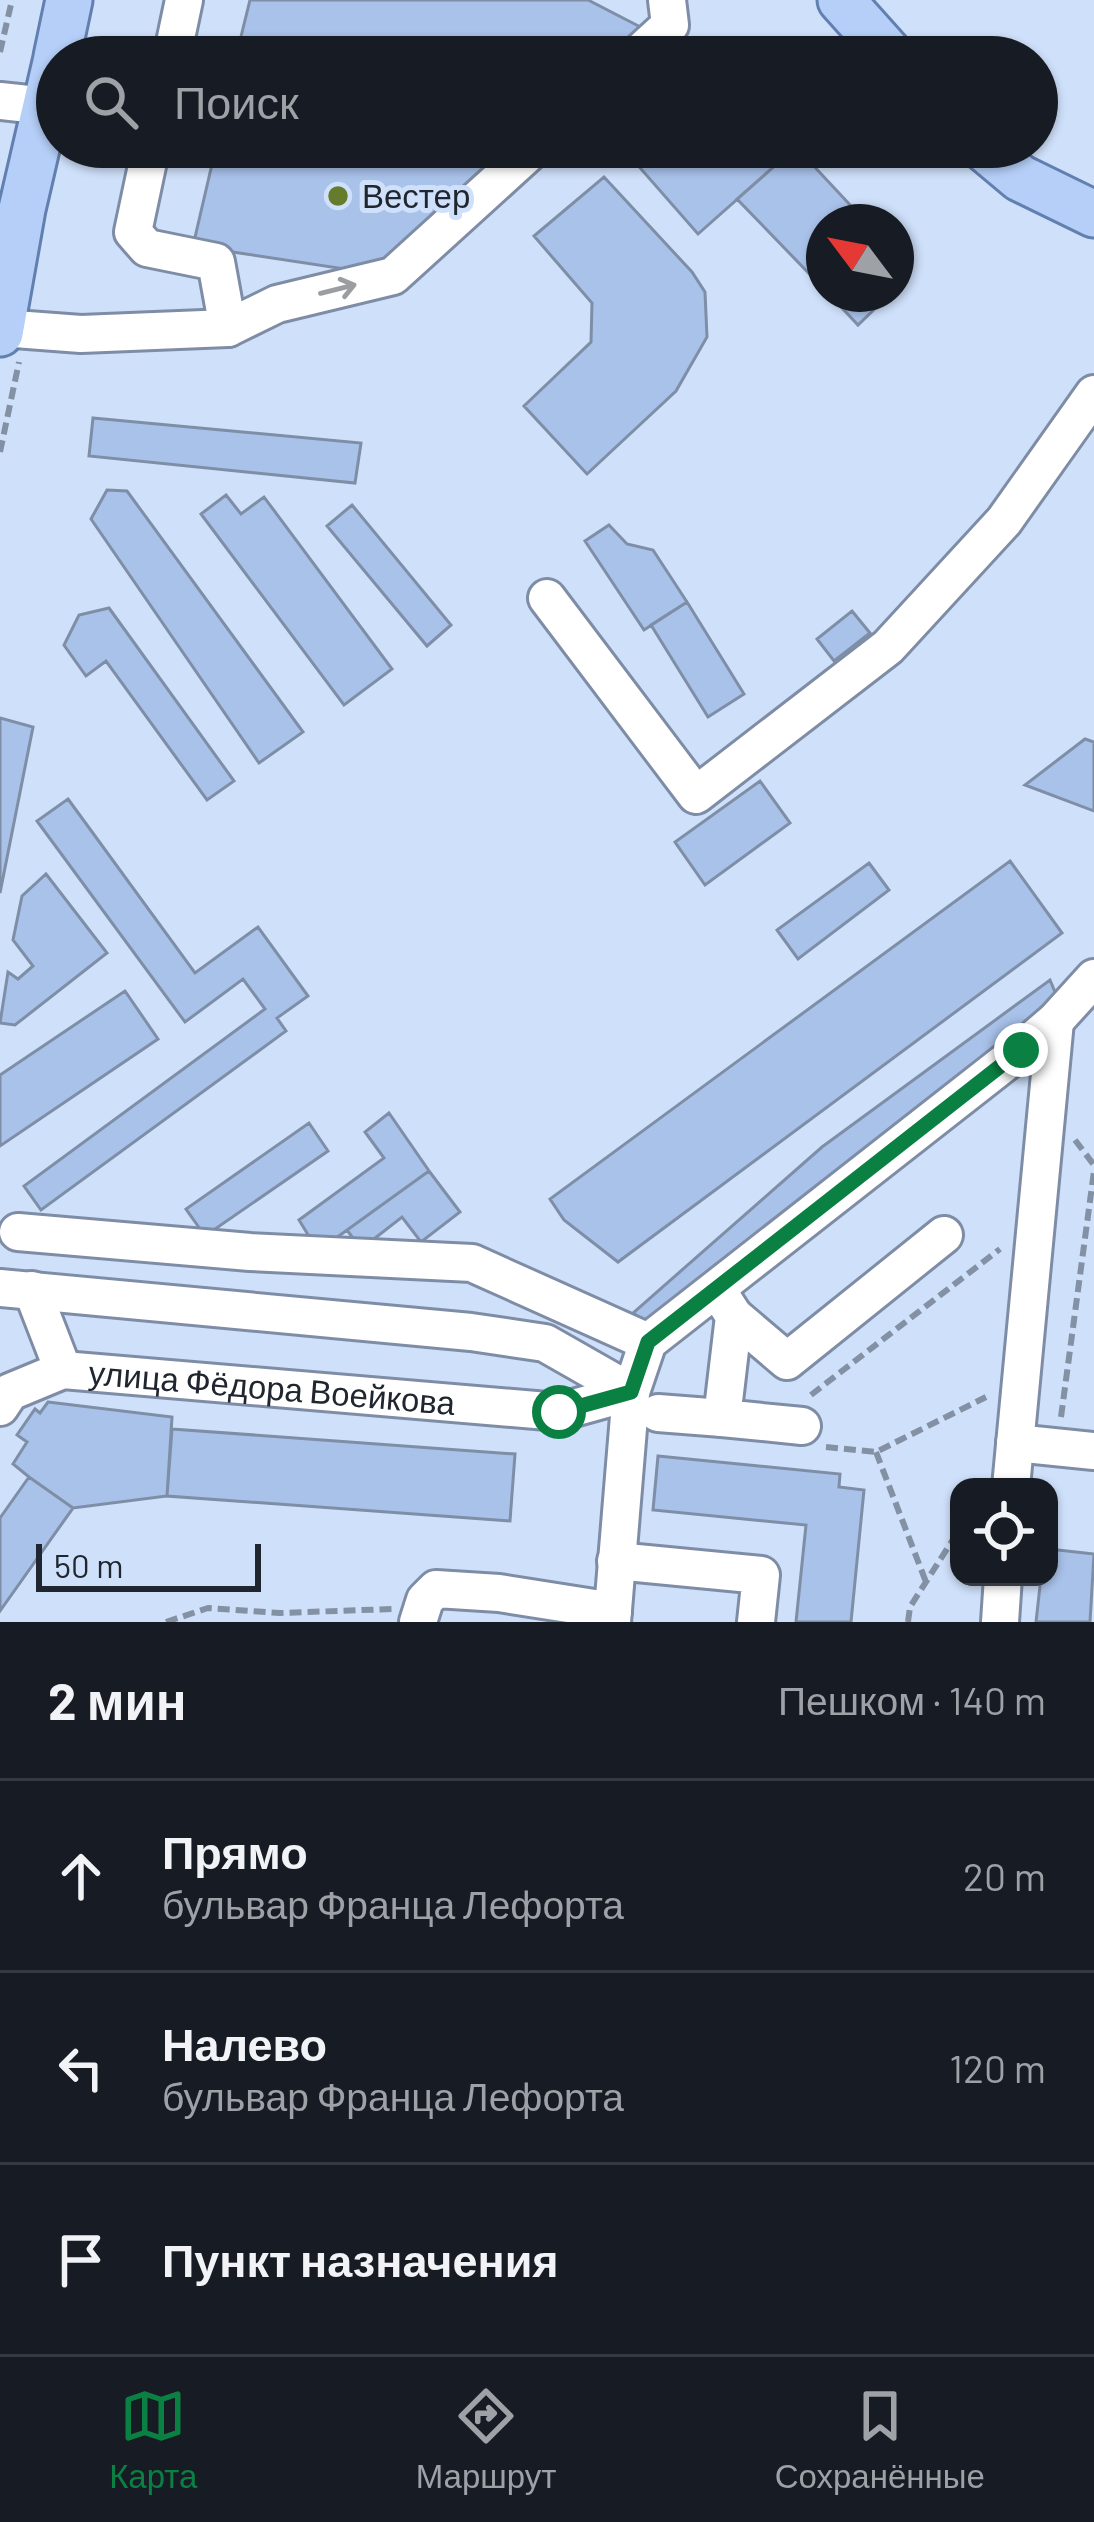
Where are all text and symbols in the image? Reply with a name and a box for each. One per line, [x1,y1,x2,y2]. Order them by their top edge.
search box [36,36,1058,168]
icon: search [78,69,144,135]
text: Поиск [174,74,299,128]
place label: Вестер [362,175,470,215]
marker: Вестер [325,183,351,209]
north arrow [806,204,914,312]
one-way arrow [318,277,356,299]
route end [994,1023,1048,1077]
street label: улица Фёдора Воейкова [87,1351,457,1422]
route start [532,1385,586,1439]
map controls [950,1478,1058,1586]
button: locate [950,1478,1058,1586]
scale bar [36,1538,261,1591]
text: 50 m [54,1545,124,1585]
text: 2 мин [48,1669,187,1730]
text: Пешком · 140 m [778,1676,1046,1723]
text: Прямо [162,1824,308,1878]
icon: ahead [48,1843,114,1909]
text: 20 m [963,1852,1046,1899]
text: бульвар Франца Лефорта [162,1880,624,1927]
text: Налево [162,2016,327,2070]
icon: left [48,2035,114,2101]
text: 120 m [949,2044,1046,2091]
text: бульвар Франца Лефорта [162,2072,624,2119]
icon: arrive [48,2227,114,2293]
text: Пункт назначения [162,2232,559,2286]
tab: Карта [109,2383,197,2496]
tab: Маршрут [416,2383,556,2496]
tab: Сохранённые [775,2383,985,2496]

